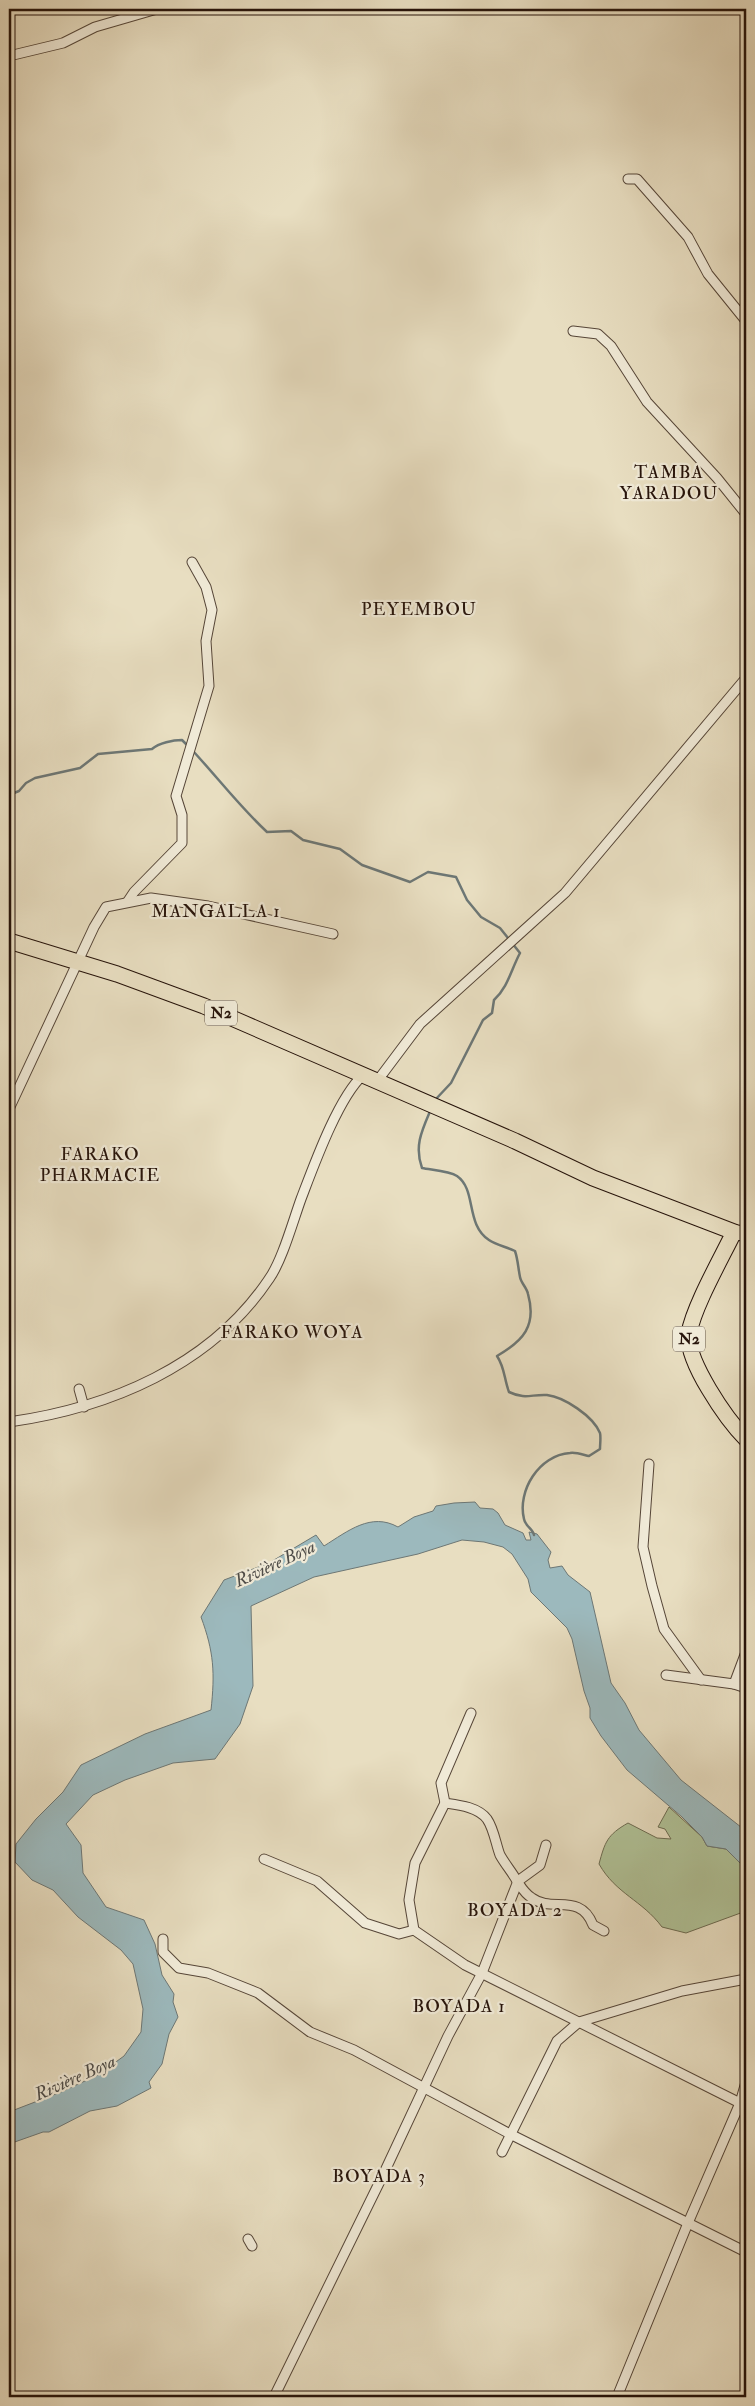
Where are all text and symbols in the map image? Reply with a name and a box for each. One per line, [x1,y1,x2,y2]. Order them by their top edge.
district label: TAMBA YARADOU [620,461,718,505]
district label: PEYEMBOU [361,598,477,621]
district label: MANGALLA 1 [151,900,281,923]
road number: N2 [205,1000,237,1026]
district label: FARAKO PHARMACIE [40,1143,160,1187]
district label: FARAKO WOYA [220,1321,364,1344]
road number: N2 [673,1326,705,1352]
water label: Rivière Boya [230,1535,319,1593]
district label: BOYADA 2 [467,1899,563,1922]
district label: BOYADA 1 [412,1995,506,2018]
water label: Rivière Boya [30,2050,119,2107]
district label: BOYADA 3 [332,2165,426,2188]

